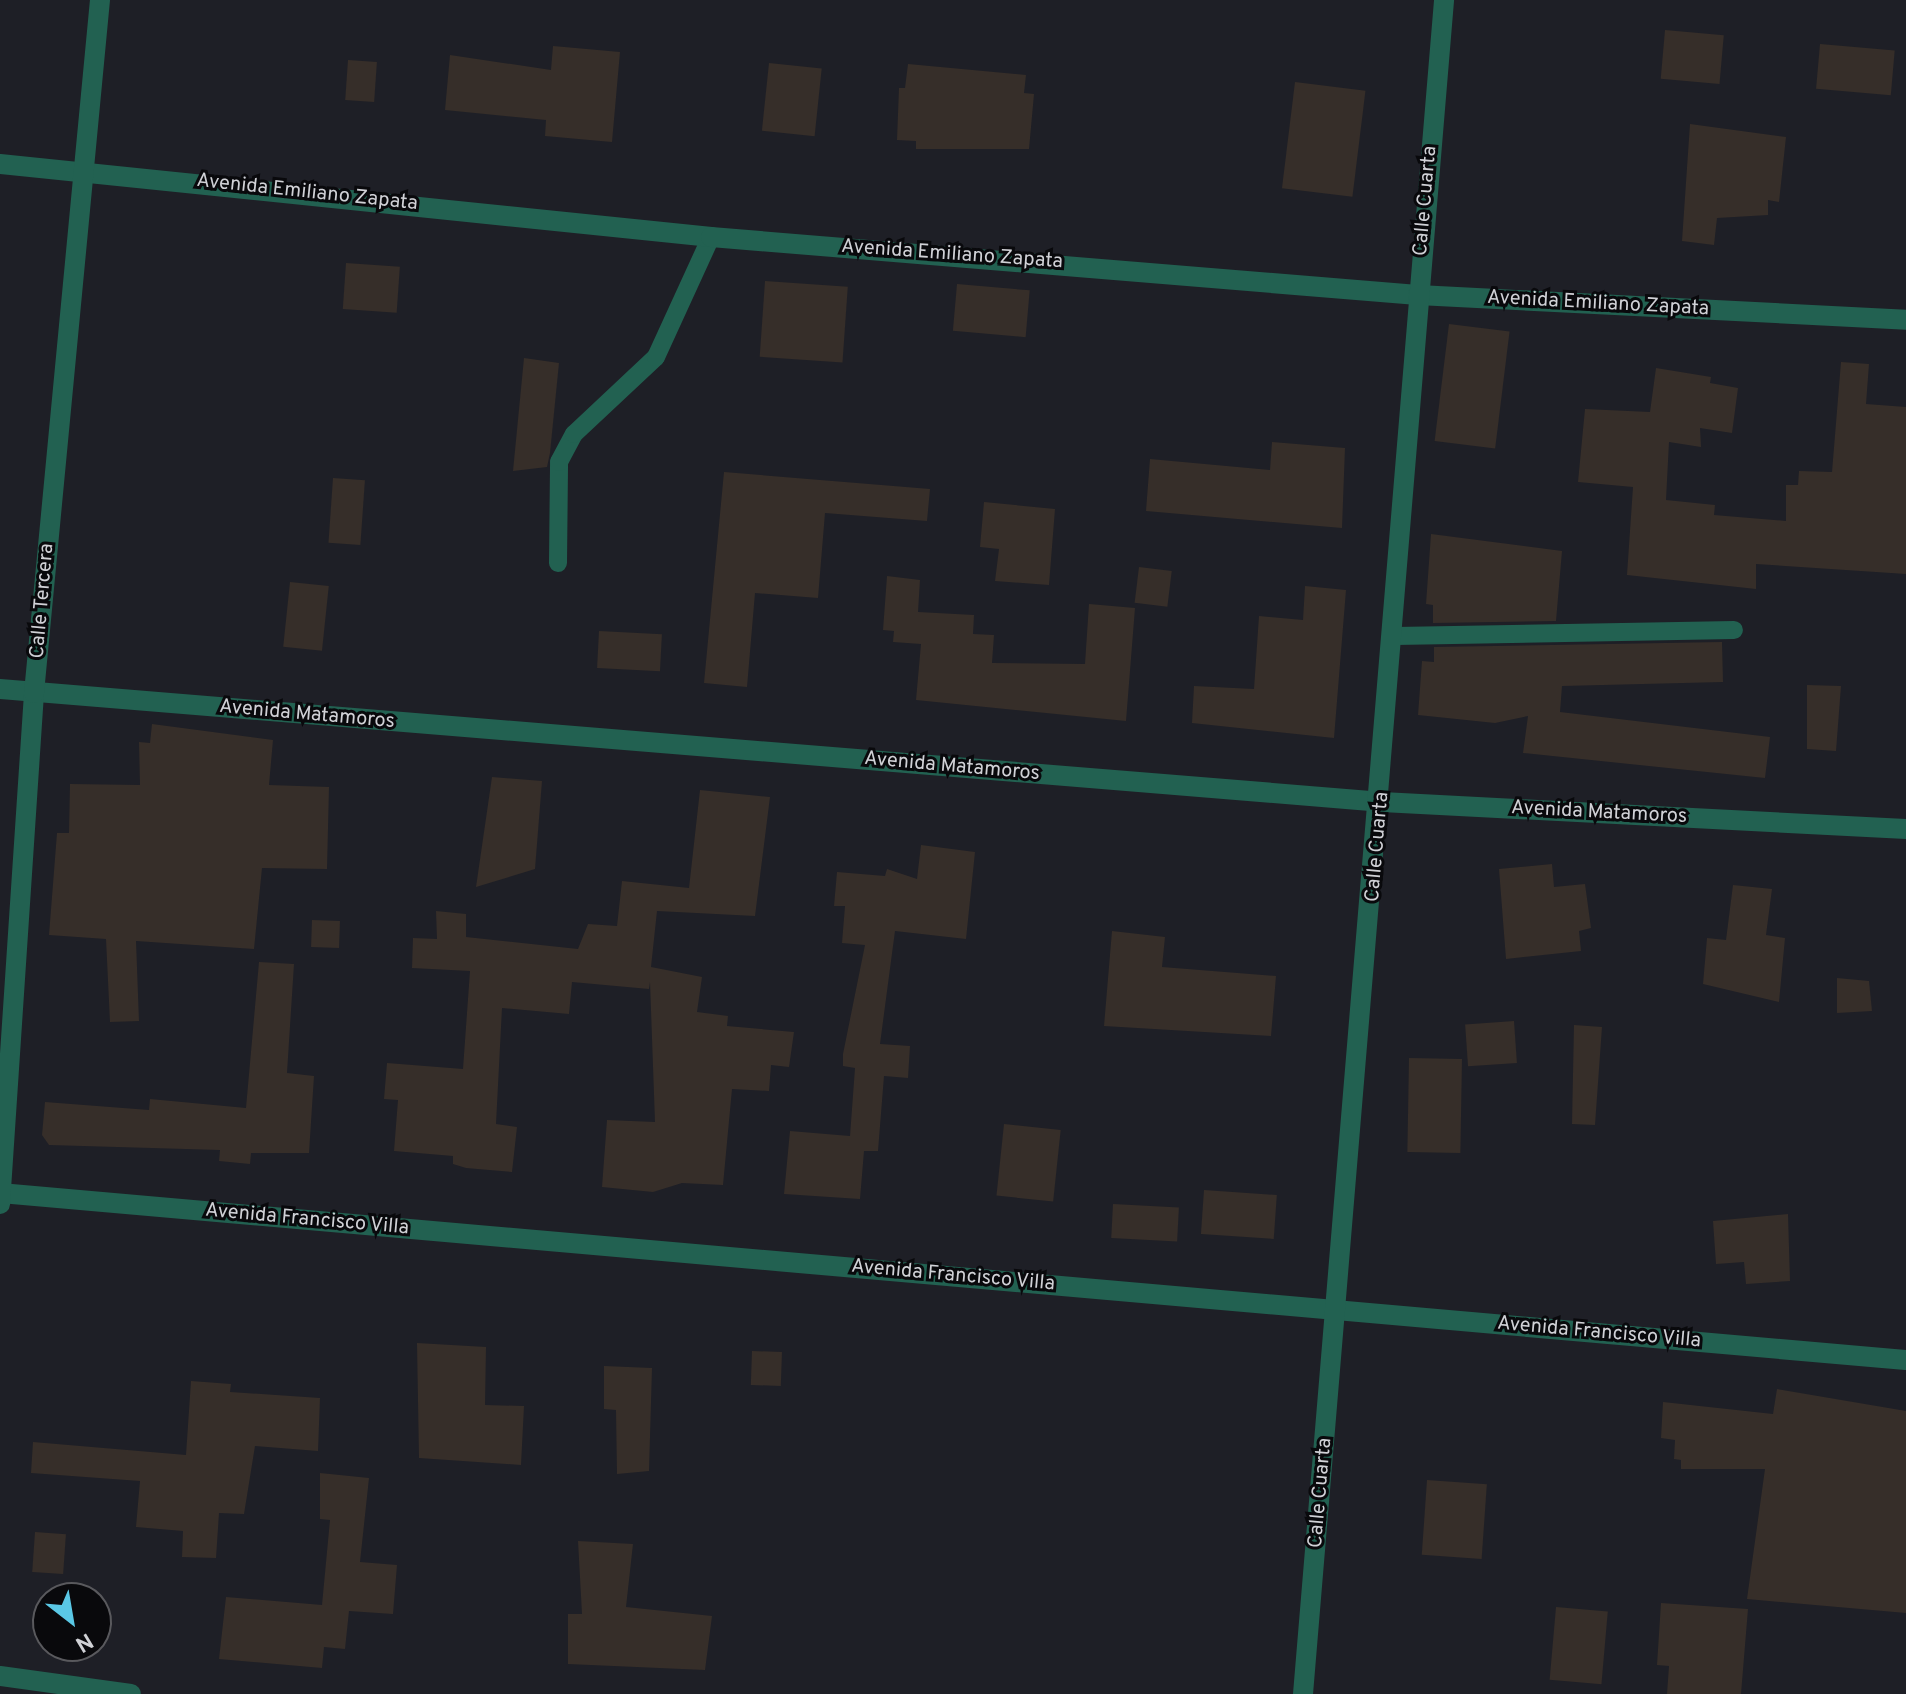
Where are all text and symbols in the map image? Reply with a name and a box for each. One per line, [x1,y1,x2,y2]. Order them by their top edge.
street label: Calle Cuarta [1409,145,1443,257]
street label: Avenida Emiliano Zapata [195,169,419,217]
street label: Avenida Emiliano Zapata [840,235,1064,275]
street label: Avenida Emiliano Zapata [1486,286,1710,322]
street label: Calle Tercera [26,542,60,660]
street label: Avenida Matamoros [218,695,396,735]
street label: Avenida Matamoros [863,747,1041,787]
street label: Calle Cuarta [1361,791,1395,903]
street label: Avenida Matamoros [1510,796,1688,830]
street label: Avenida Francisco Villa [204,1199,410,1241]
street label: Avenida Francisco Villa [850,1255,1056,1297]
street label: Avenida Francisco Villa [1496,1312,1702,1354]
street label: Calle Cuarta [1304,1437,1338,1549]
north arrow [32,1582,112,1662]
text: N [70,1626,97,1657]

